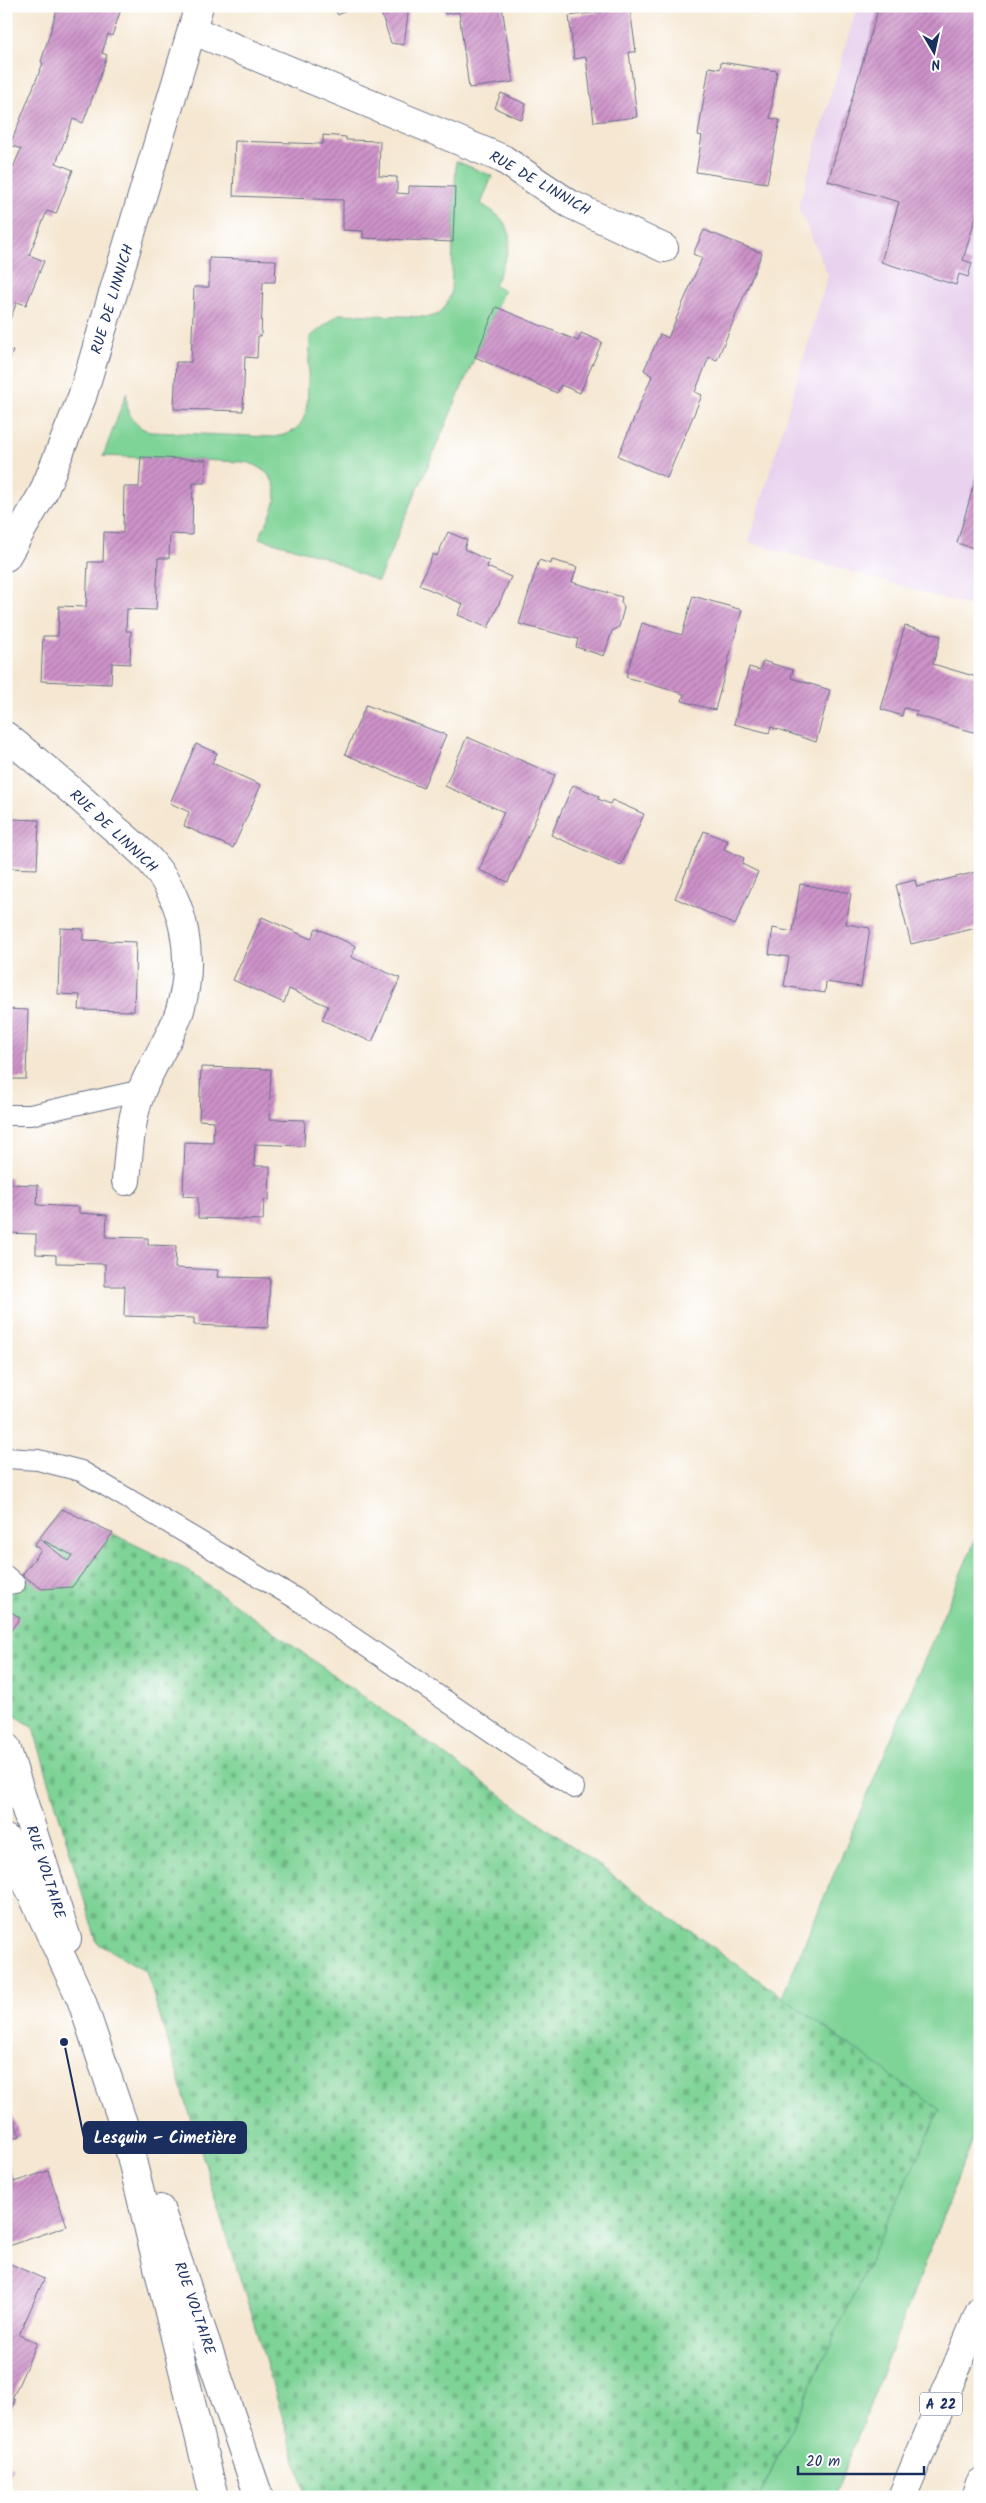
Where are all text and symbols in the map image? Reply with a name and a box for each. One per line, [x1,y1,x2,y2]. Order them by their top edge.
north arrow [908,28,958,78]
text: N [930,52,942,75]
street label: RUE DE LINNICH [484,145,595,223]
street label: RUE DE LINNICH [85,241,141,357]
street label: RUE DE LINNICH [64,784,163,879]
street label: RUE VOLTAIRE [19,1822,72,1923]
callout: Lesquin – Cimetière [84,2122,246,2153]
text: Lesquin – Cimetière [94,2126,236,2151]
street label: RUE VOLTAIRE [167,2258,222,2359]
road number: A 22 [920,2392,962,2416]
scale bar [798,2443,925,2475]
text: 20 m [806,2450,840,2474]

